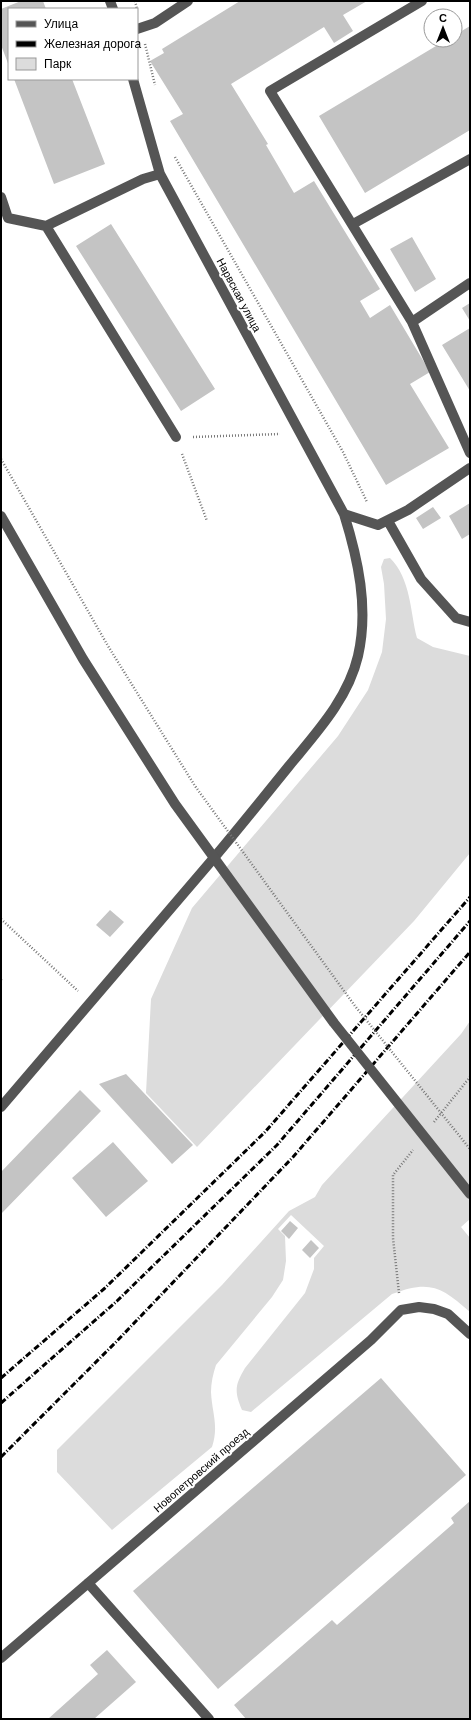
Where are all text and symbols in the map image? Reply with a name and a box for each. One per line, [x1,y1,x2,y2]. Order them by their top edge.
legend [8,8,138,80]
north arrow [423,8,463,48]
text: С [439,12,447,24]
text: Улица [44,17,78,31]
text: Железная дорога [44,37,141,51]
text: Парк [44,57,72,71]
street label: Нарвская улица [214,256,264,335]
street label: Новопетровский проезд [151,1425,251,1514]

